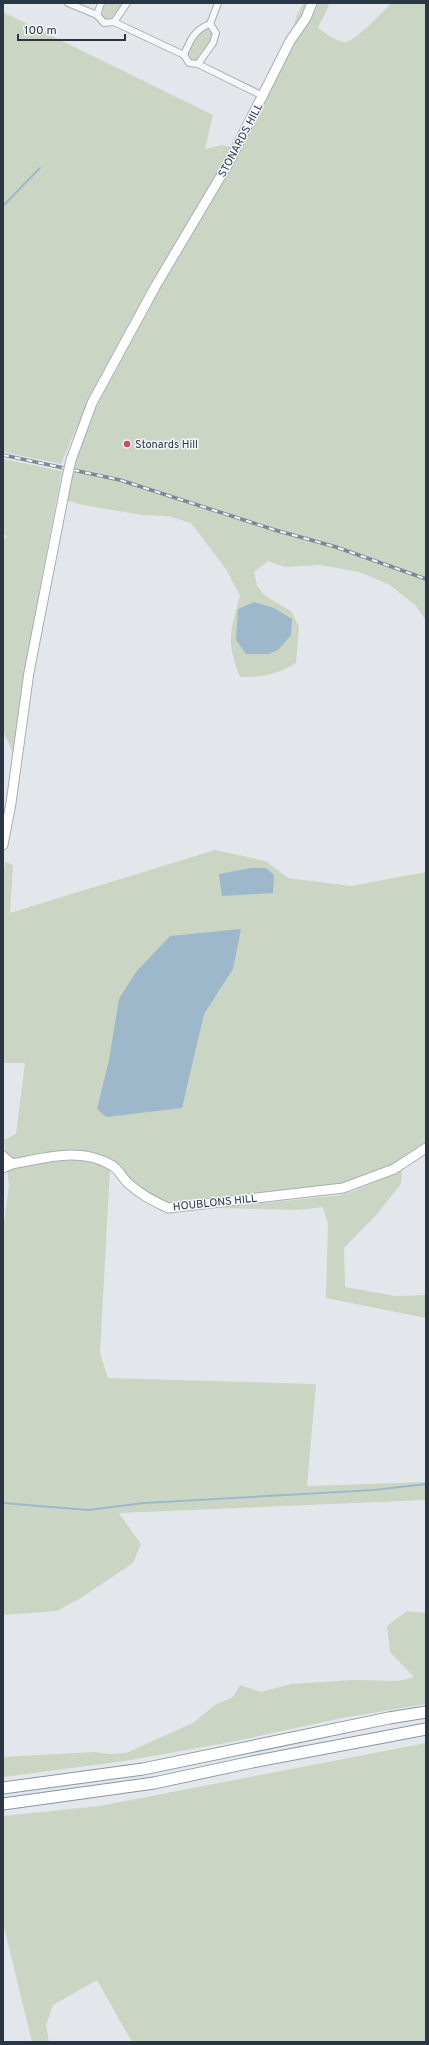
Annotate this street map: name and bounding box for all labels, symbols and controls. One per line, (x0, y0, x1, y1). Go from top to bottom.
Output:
scale bar (18, 16, 125, 42)
text: 100 m (24, 23, 57, 39)
street label: STONARDS HILL (215, 101, 266, 180)
place label: Stonards Hill (135, 438, 198, 452)
marker: Stonards Hill (122, 439, 132, 449)
street label: HOUBLONS HILL (172, 1192, 258, 1214)

